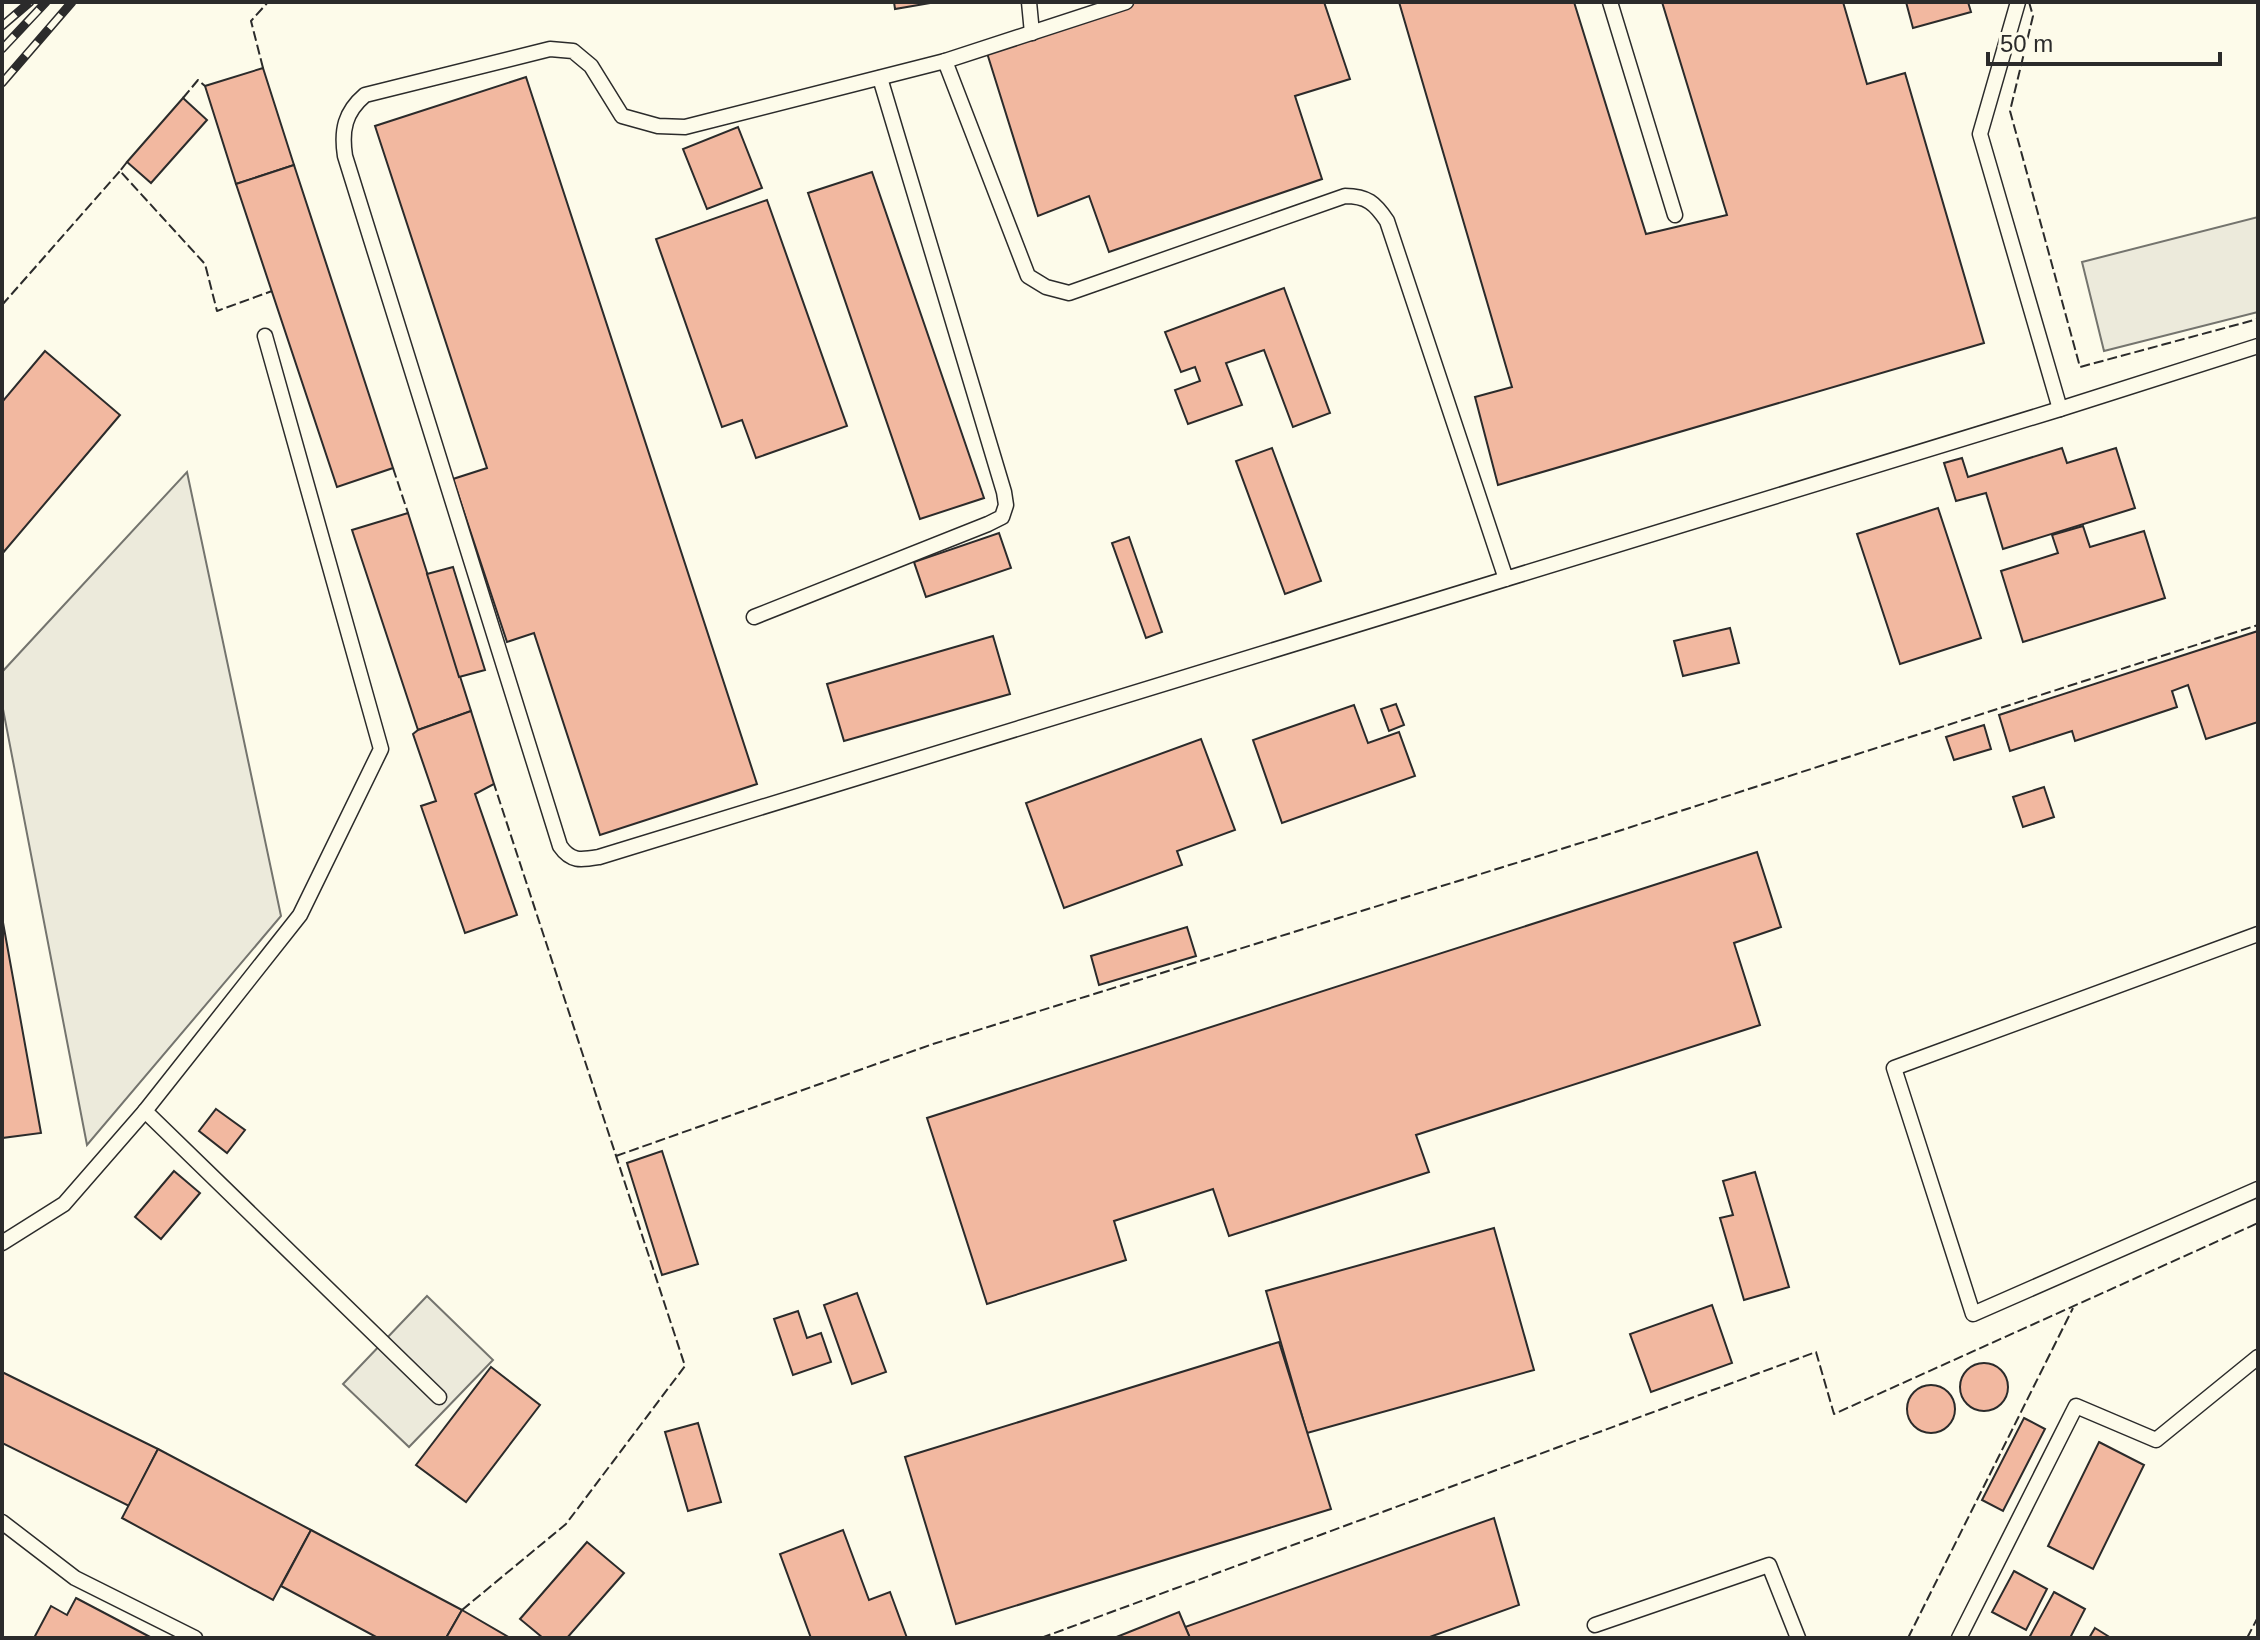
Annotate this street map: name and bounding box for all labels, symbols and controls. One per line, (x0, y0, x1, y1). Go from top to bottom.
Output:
scale bar (1988, 16, 2220, 66)
text: 50 m (2000, 30, 2053, 57)

